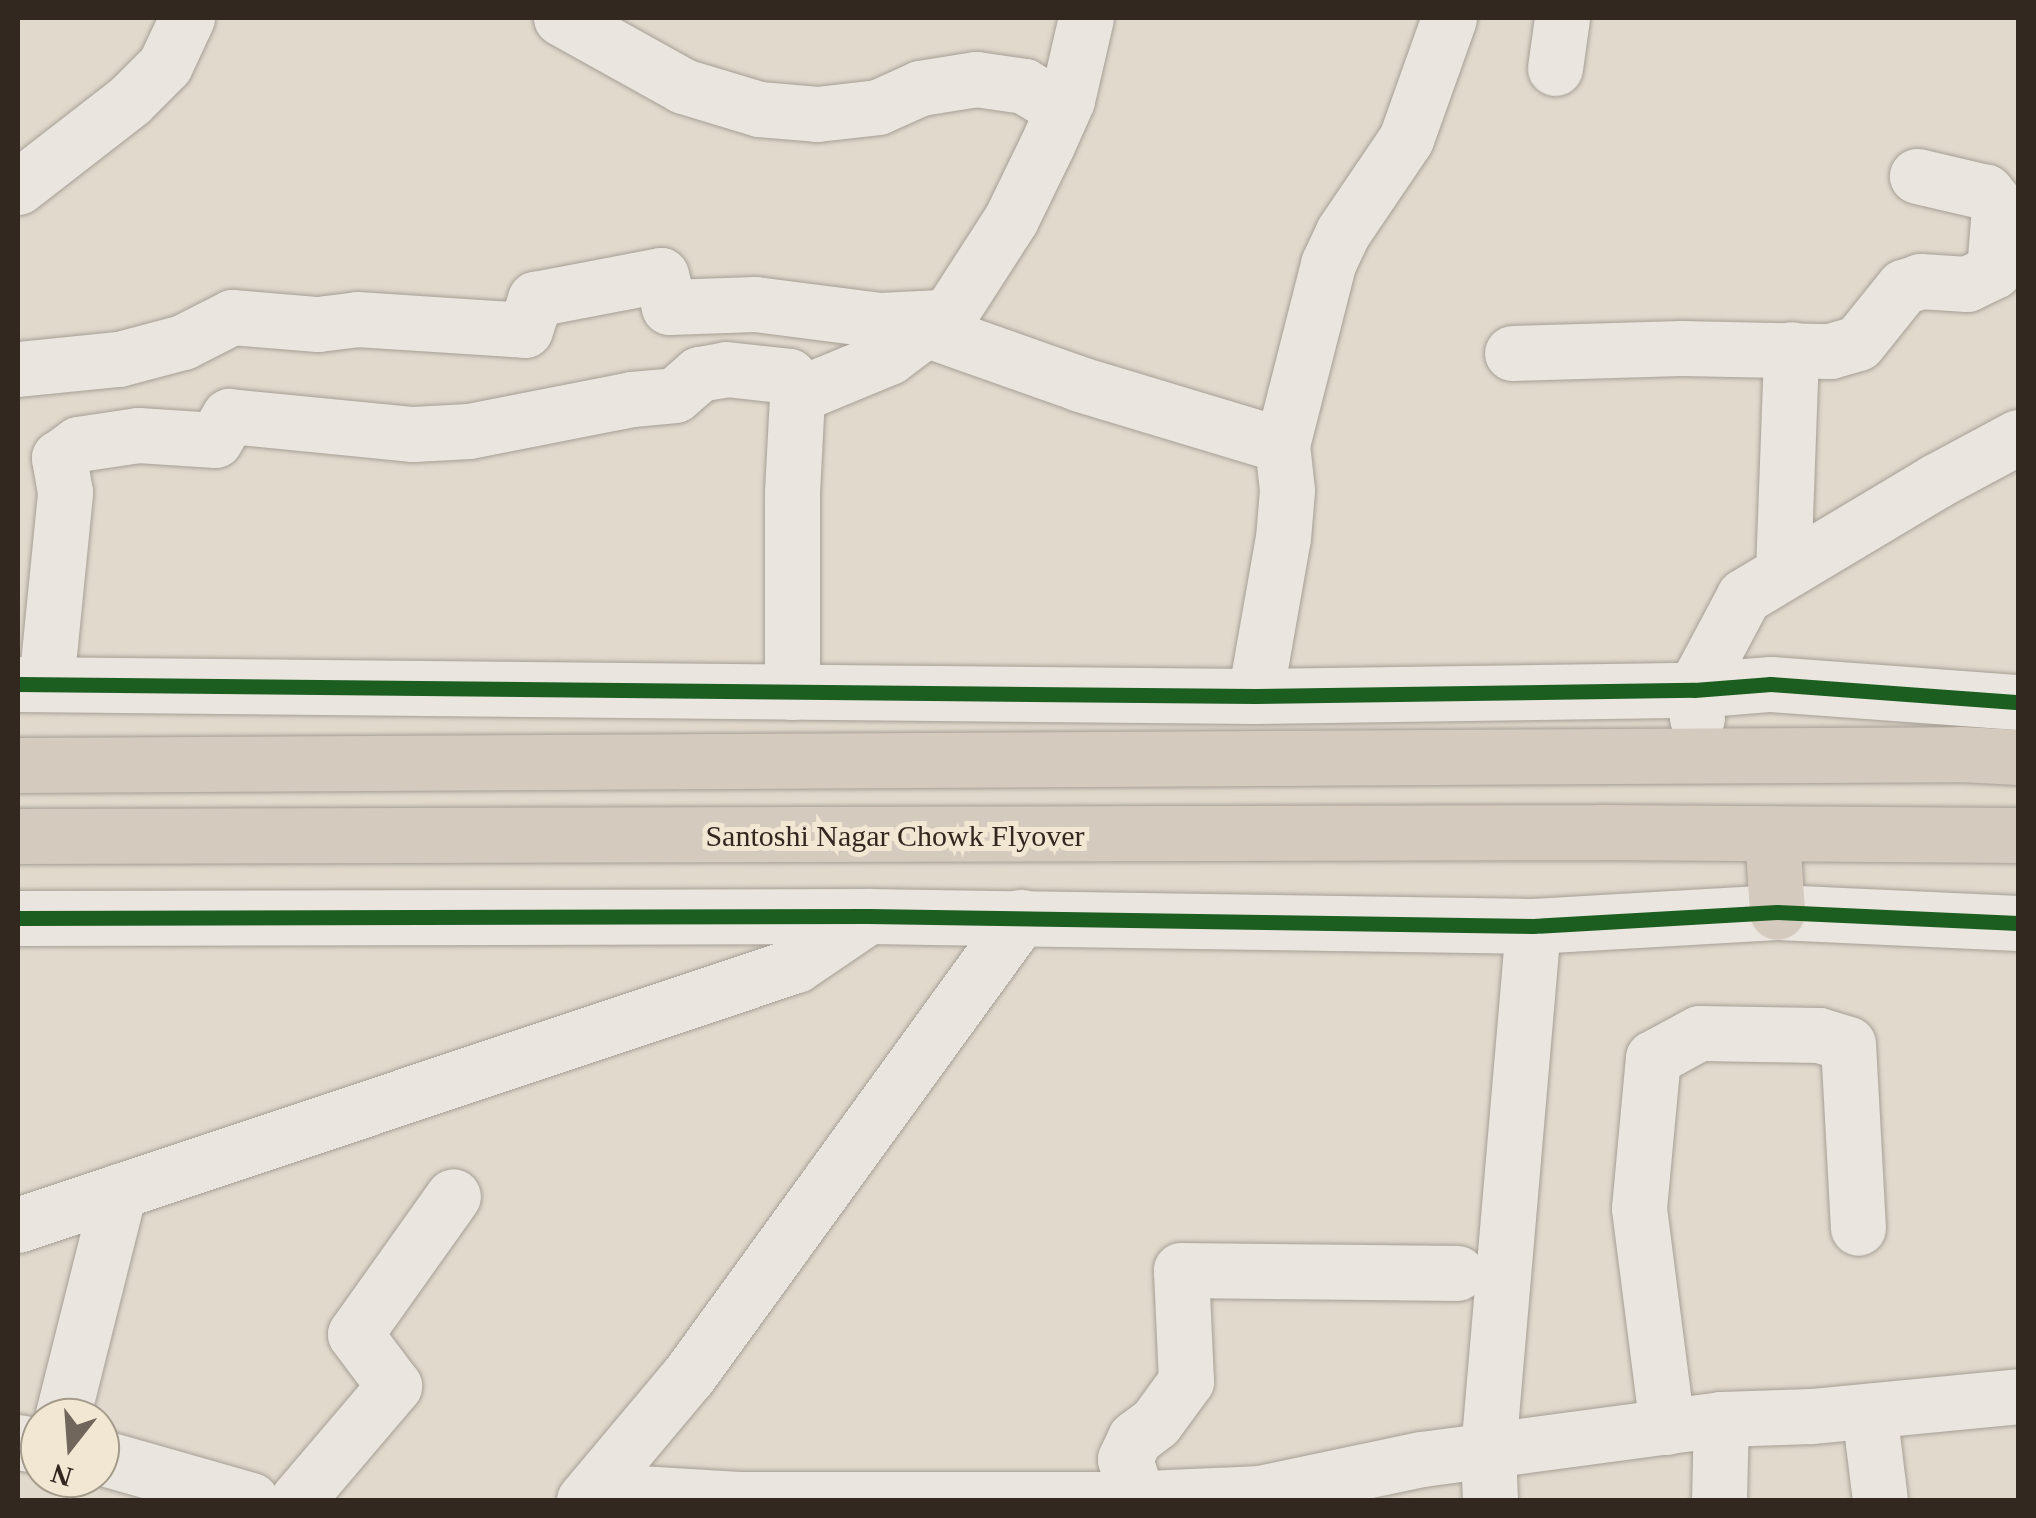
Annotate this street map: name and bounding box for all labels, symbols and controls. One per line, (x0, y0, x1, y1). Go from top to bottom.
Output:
street label: Santoshi Nagar Chowk Flyover (705, 818, 1085, 854)
north arrow (20, 1398, 120, 1498)
text: N (47, 1457, 76, 1493)

